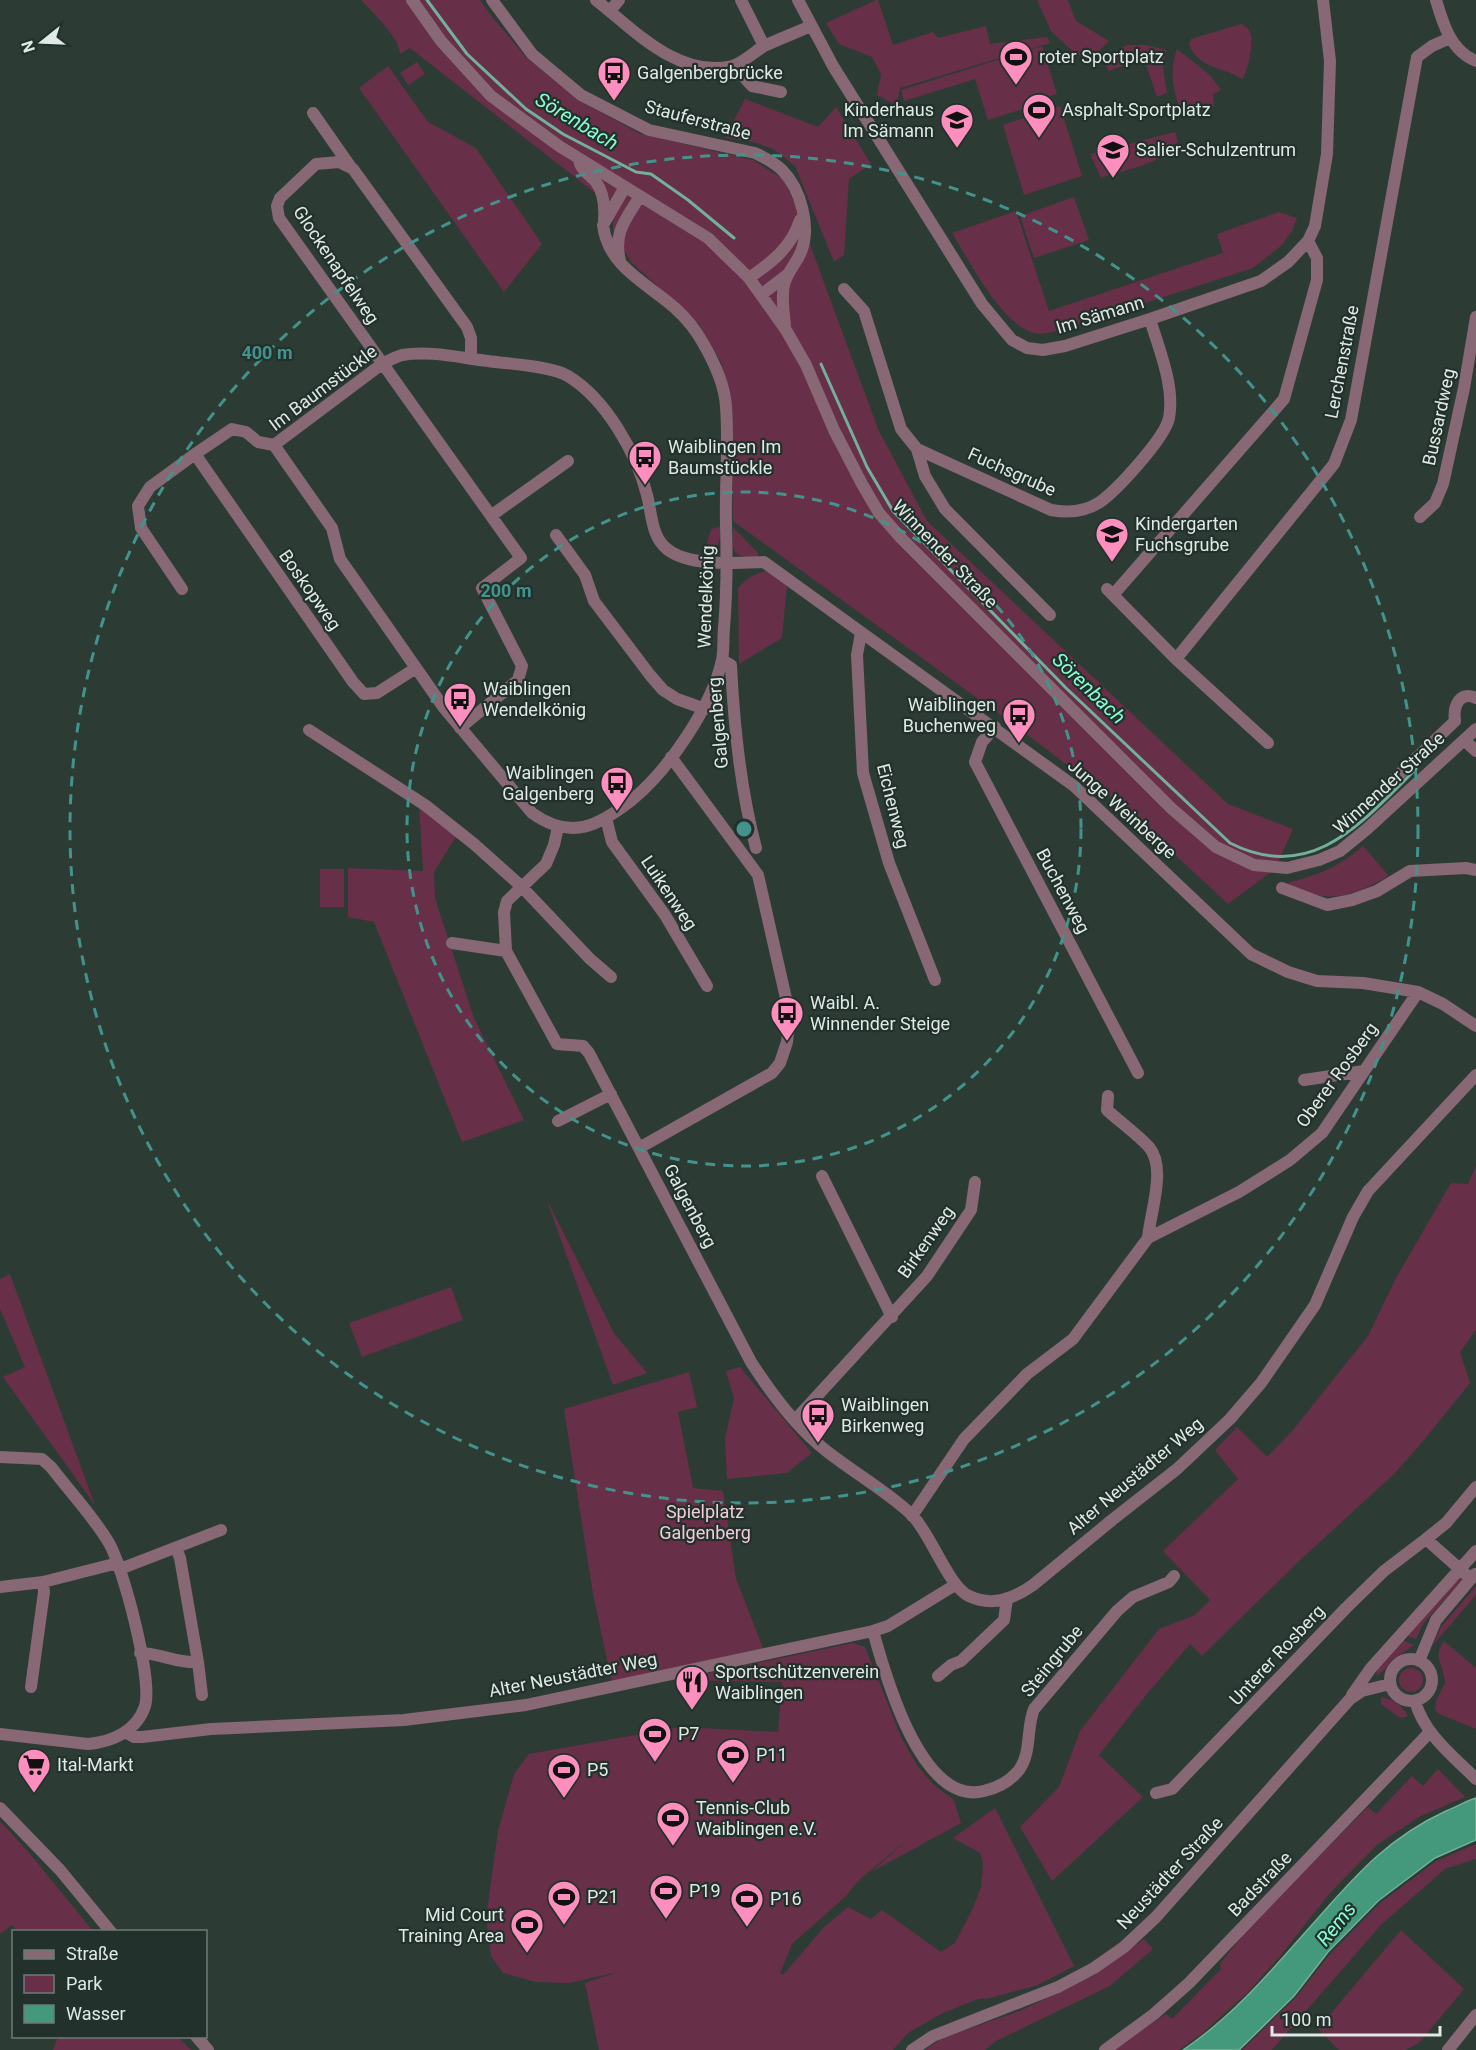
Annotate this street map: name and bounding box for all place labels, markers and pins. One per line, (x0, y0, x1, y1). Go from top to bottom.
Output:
sports icon: roter Sportplatz (998, 39, 1034, 86)
place label: roter Sportplatz (1039, 46, 1164, 67)
bus stop icon: Galgenbergbrücke (596, 55, 632, 102)
place label: Galgenbergbrücke (637, 62, 783, 83)
sports icon: Asphalt-Sportplatz (1021, 92, 1057, 139)
place label: Kinderhaus Im Sämann (843, 99, 934, 141)
place label: Asphalt-Sportplatz (1062, 99, 1211, 120)
school or university icon: Kinderhaus Im Sämann (939, 102, 975, 149)
school or university icon: Salier-Schulzentrum (1095, 132, 1131, 179)
place label: Salier-Schulzentrum (1136, 139, 1296, 160)
place label: Waiblingen Im Baumstückle (668, 436, 781, 478)
bus stop icon: Waiblingen Im Baumstückle (627, 439, 663, 486)
place label: Kindergarten Fuchsgrube (1135, 513, 1238, 555)
school or university icon: Kindergarten Fuchsgrube (1094, 516, 1130, 563)
place label: Waiblingen Wendelkönig (483, 678, 586, 720)
bus stop icon: Waiblingen Wendelkönig (442, 681, 478, 728)
place label: Waiblingen Buchenweg (903, 694, 996, 736)
bus stop icon: Waiblingen Buchenweg (1001, 697, 1037, 744)
place label: Waiblingen Galgenberg (502, 762, 594, 804)
bus stop icon: Waiblingen Galgenberg (599, 765, 635, 812)
centre of rings (734, 819, 754, 839)
place label: Waibl. A. Winnender Steige (810, 992, 950, 1034)
bus stop icon: Waibl. A. Winnender Steige (769, 995, 805, 1042)
place label: Waiblingen Birkenweg (841, 1394, 929, 1436)
bus stop icon: Waiblingen Birkenweg (800, 1397, 836, 1444)
place label: Sportschützenverein Waiblingen (715, 1661, 879, 1703)
restaurant icon: Sportschützenverein Waiblingen (674, 1664, 710, 1711)
sports icon: P7 (637, 1716, 673, 1763)
place label: P7 (678, 1723, 699, 1744)
sports icon: P11 (715, 1737, 751, 1784)
place label: P11 (756, 1744, 788, 1765)
supermarket icon: Ital-Markt (16, 1747, 52, 1794)
sports icon: P5 (546, 1752, 582, 1799)
place label: Ital-Markt (57, 1754, 134, 1775)
place label: P5 (587, 1759, 608, 1780)
place label: Tennis-Club Waiblingen e.V. (696, 1797, 817, 1839)
sports icon: Tennis-Club Waiblingen e.V. (655, 1800, 691, 1847)
sports icon: P19 (648, 1873, 684, 1920)
sports icon: P21 (546, 1879, 582, 1926)
place label: P19 (689, 1880, 721, 1901)
sports icon: P16 (729, 1881, 765, 1928)
place label: P21 (587, 1886, 619, 1907)
place label: P16 (770, 1888, 802, 1909)
place label: Mid Court Training Area (398, 1904, 504, 1946)
sports icon: Mid Court Training Area (509, 1907, 545, 1954)

